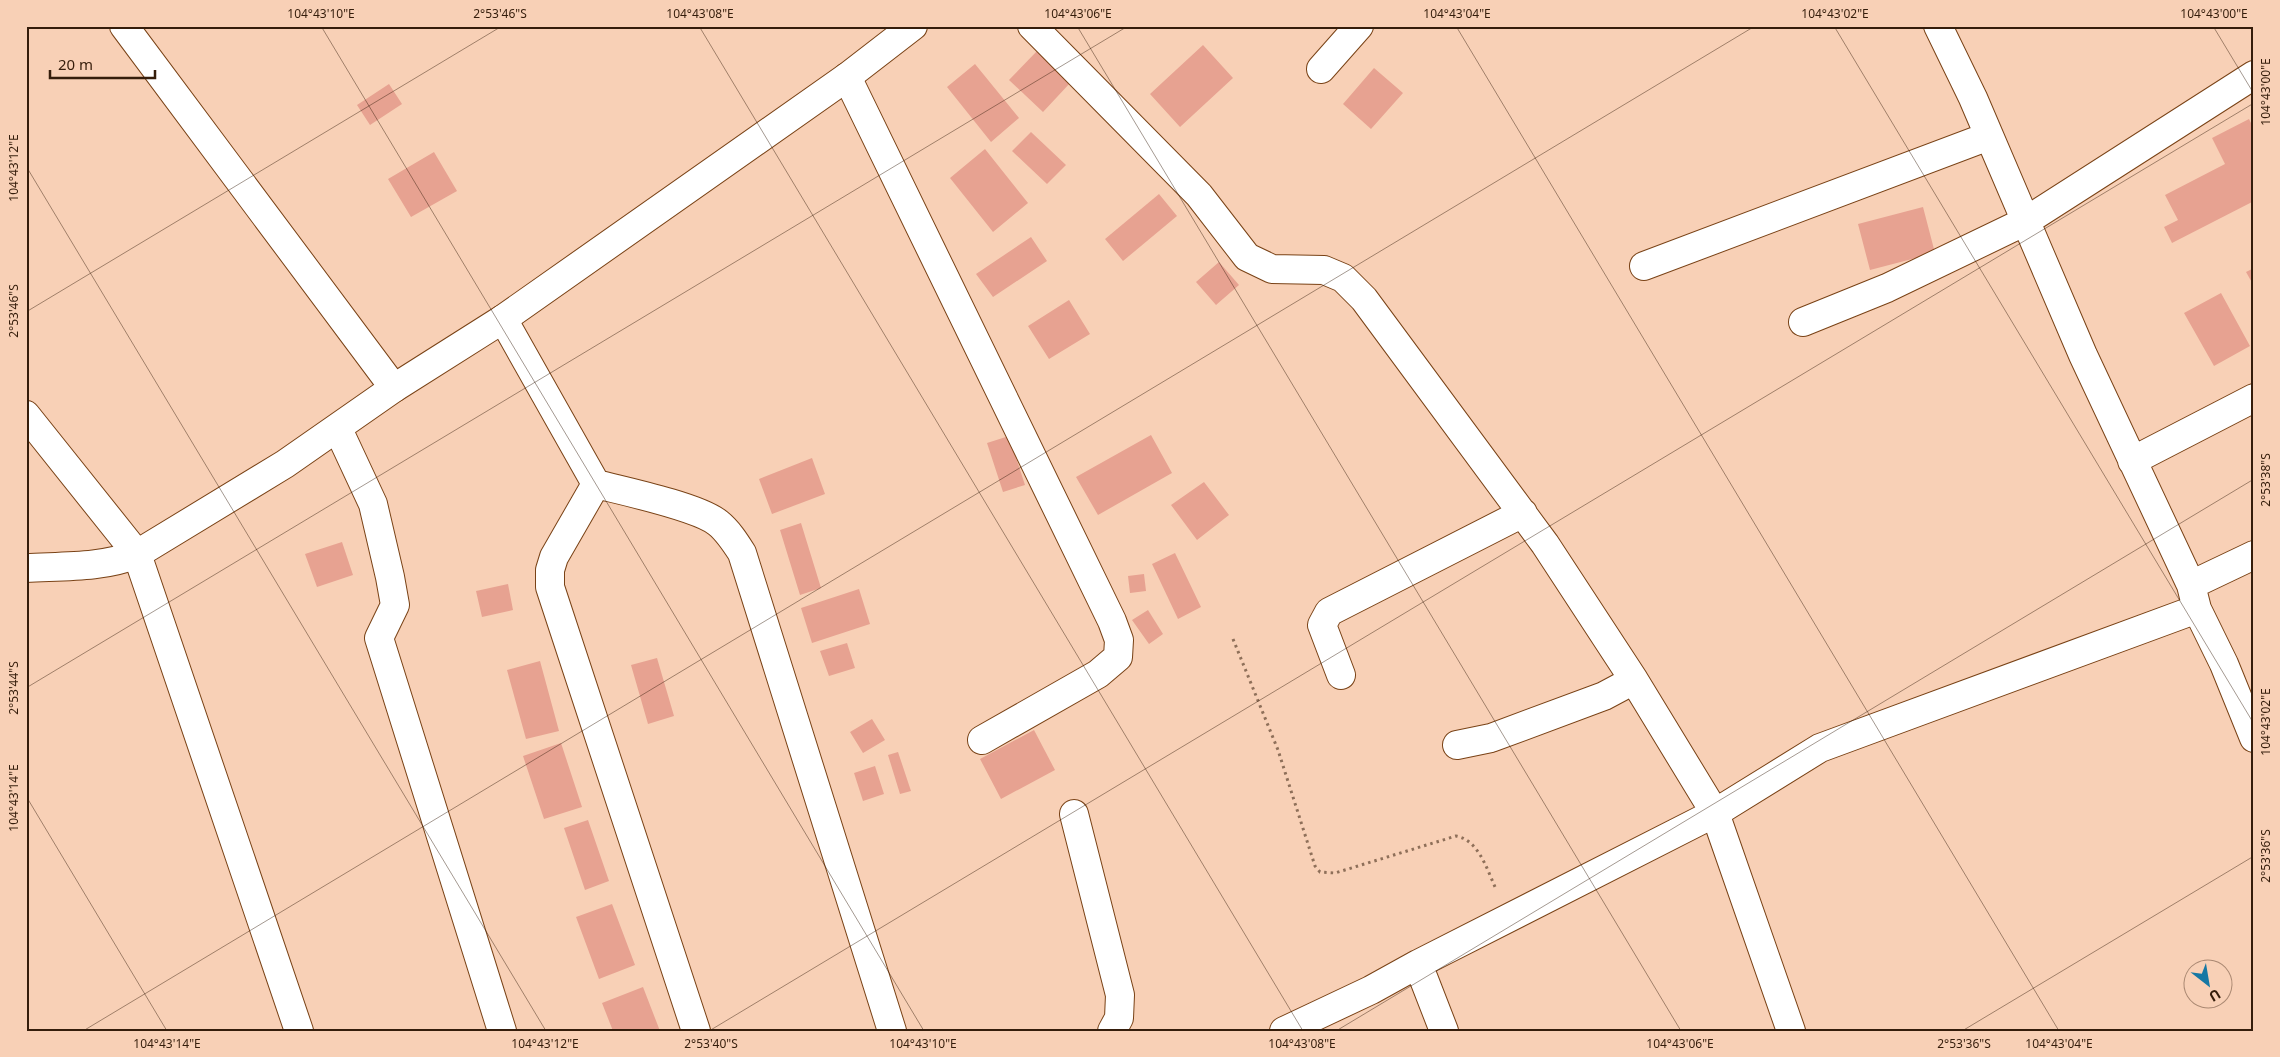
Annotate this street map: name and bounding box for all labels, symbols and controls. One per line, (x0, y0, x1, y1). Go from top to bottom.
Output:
text: 104°43'10"E (287, 5, 355, 22)
text: 2°53'46"S (473, 5, 527, 22)
text: 104°43'08"E (666, 5, 734, 22)
text: 104°43'06"E (1044, 5, 1112, 22)
text: 104°43'04"E (1423, 5, 1491, 22)
text: 104°43'02"E (1801, 5, 1869, 22)
text: 104°43'00"E (2180, 5, 2248, 22)
scale bar (50, 48, 155, 80)
text: 20 m (58, 54, 93, 74)
text: 104°43'00"E (2257, 58, 2274, 126)
text: 104°43'12"E (5, 134, 22, 202)
text: 2°53'46"S (5, 284, 22, 338)
text: 2°53'38"S (2257, 453, 2274, 507)
text: 2°53'44"S (5, 661, 22, 715)
text: 104°43'02"E (2257, 688, 2274, 756)
text: 104°43'14"E (5, 764, 22, 832)
text: 2°53'36"S (2257, 829, 2274, 883)
north arrow (2182, 960, 2232, 1010)
text: U (2206, 985, 2224, 1006)
text: 104°43'14"E (133, 1035, 201, 1052)
text: 104°43'12"E (511, 1035, 579, 1052)
text: 2°53'40"S (684, 1035, 738, 1052)
text: 104°43'10"E (889, 1035, 957, 1052)
text: 104°43'08"E (1268, 1035, 1336, 1052)
text: 104°43'06"E (1646, 1035, 1714, 1052)
text: 2°53'36"S (1937, 1035, 1991, 1052)
text: 104°43'04"E (2025, 1035, 2093, 1052)

